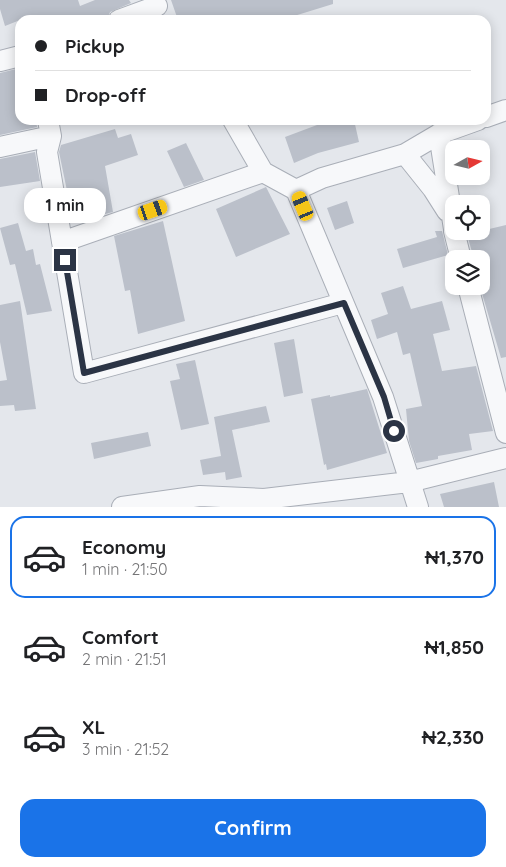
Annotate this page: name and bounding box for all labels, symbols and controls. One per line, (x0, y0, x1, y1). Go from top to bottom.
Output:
text: Pickup (65, 34, 125, 58)
text: Drop-off (65, 83, 146, 107)
north arrow (445, 140, 490, 185)
map controls (445, 140, 490, 295)
callout: 1 min (24, 188, 106, 222)
car (290, 189, 315, 223)
text: 1 min (46, 195, 84, 215)
button: locate (445, 195, 490, 240)
car (136, 198, 169, 222)
route end (54, 249, 76, 271)
button: layers (445, 250, 490, 295)
route start (383, 420, 405, 442)
icon: car (22, 535, 67, 580)
text: Economy (82, 535, 166, 559)
text: ₦1,370 (425, 545, 484, 569)
text: 1 min · 21:50 (82, 559, 167, 579)
icon: car (22, 625, 67, 670)
text: Comfort (82, 625, 159, 649)
text: ₦1,850 (424, 635, 484, 659)
text: 2 min · 21:51 (82, 649, 167, 669)
icon: car (22, 715, 67, 760)
text: XL (82, 715, 105, 739)
text: ₦2,330 (422, 725, 484, 749)
text: 3 min · 21:52 (82, 739, 169, 759)
button: Confirm (20, 799, 486, 857)

